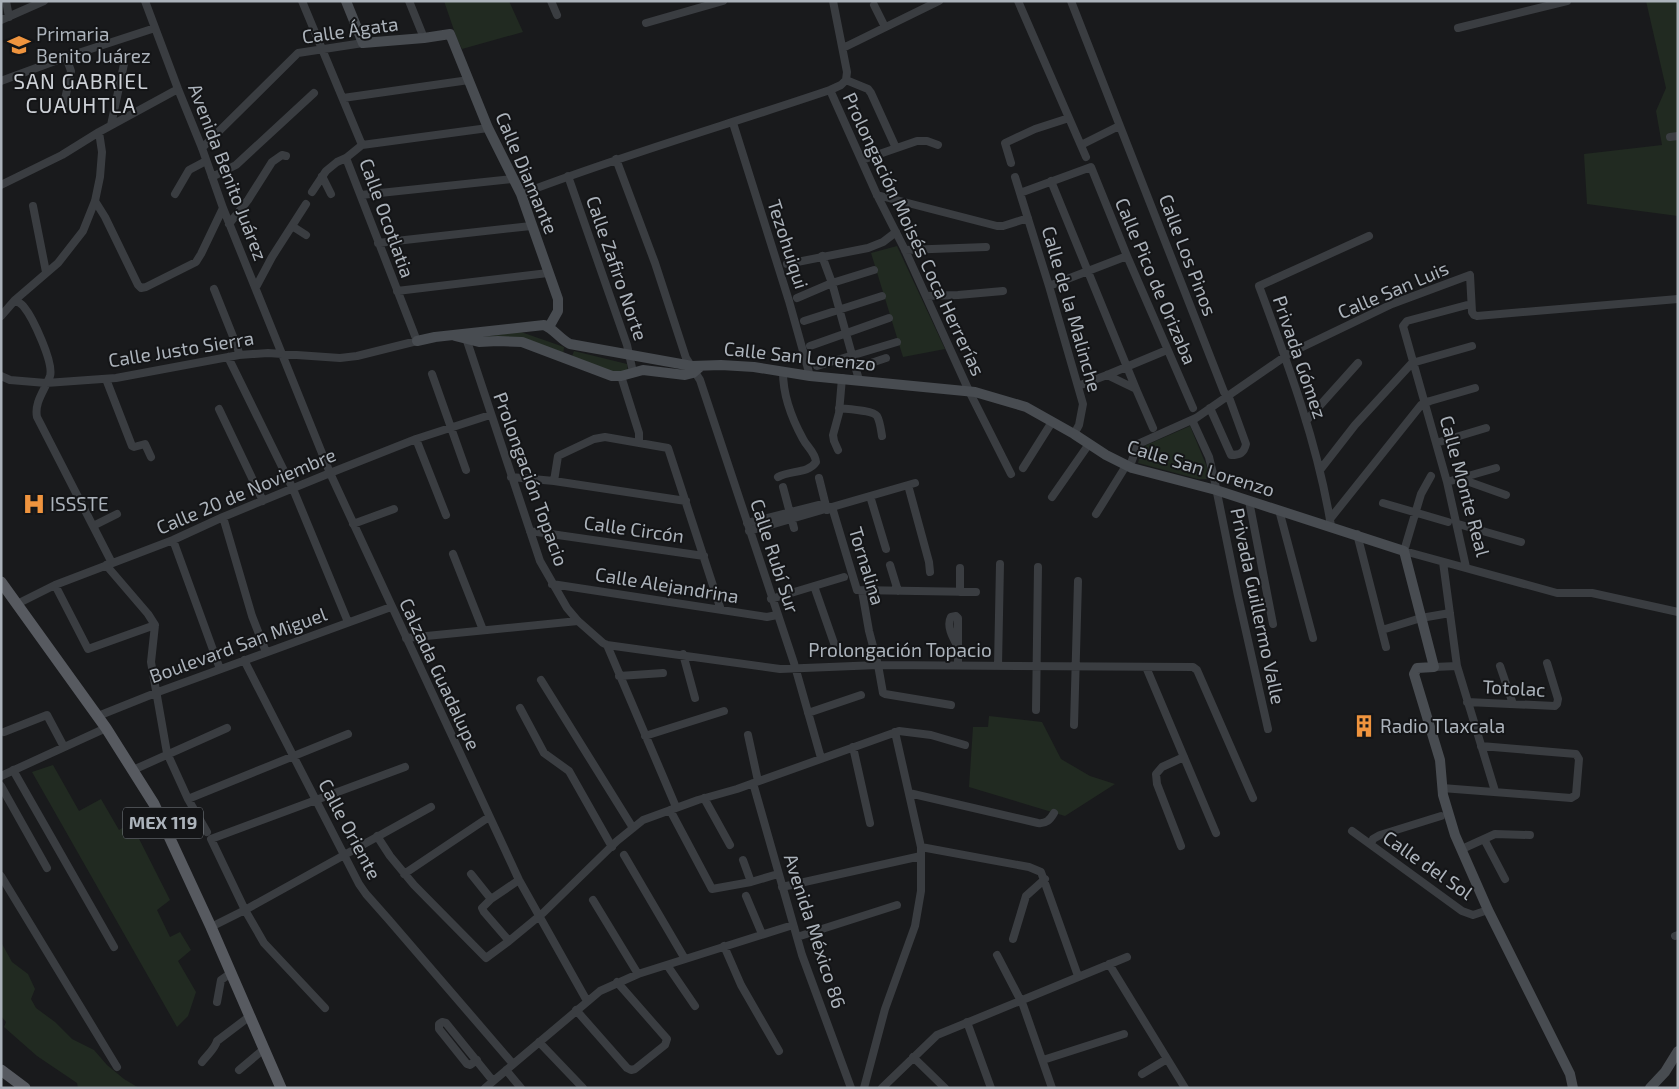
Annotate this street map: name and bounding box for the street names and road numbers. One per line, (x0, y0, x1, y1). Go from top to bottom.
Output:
street label: Calle Ágata (300, 11, 400, 48)
street label: Avenida Benito Juárez (184, 80, 273, 263)
street label: Prolongación Moisés Coca Herrerías (839, 89, 990, 379)
street label: Calle Diamante (491, 108, 564, 237)
street label: Calle Ocotlatia (355, 155, 420, 281)
street label: Calle Los Pinos (1155, 191, 1222, 319)
street label: Calle Zafiro Norte (582, 193, 653, 343)
street label: Calle Pico de Orizaba (1111, 194, 1202, 368)
street label: Tezohuiqui (763, 196, 814, 291)
street label: Calle de la Malinche (1038, 223, 1107, 395)
street label: Calle San Luis (1334, 256, 1452, 323)
street label: Privada Gómez (1269, 292, 1332, 421)
street label: Calle Justo Sierra (106, 326, 255, 371)
street label: Calle San Lorenzo (723, 336, 877, 375)
street label: Prolongación Topacio (489, 389, 574, 569)
street label: Calle Monte Real (1436, 413, 1495, 559)
street label: Calle San Lorenzo (1125, 434, 1278, 501)
street label: Calle 20 de Noviembre (153, 442, 339, 539)
street label: Calle Rubí Sur (746, 496, 805, 616)
street label: Privada Guillermo Valle (1226, 506, 1291, 706)
street label: Calle Circón (583, 510, 686, 547)
street label: Tornalina (845, 524, 890, 608)
street label: Calle Alejandrina (594, 562, 741, 607)
street label: Calzada Guadalupe (395, 594, 486, 753)
street label: Boulevard San Miguel (146, 602, 330, 687)
street label: Prolongación Topacio (808, 638, 992, 661)
street label: Totolac (1482, 674, 1546, 701)
street label: Calle Oriente (314, 774, 387, 883)
road number: MEX 119 (123, 808, 203, 838)
street label: Calle del Sol (1379, 825, 1478, 904)
street label: Avenida México 86 (780, 851, 851, 1011)

